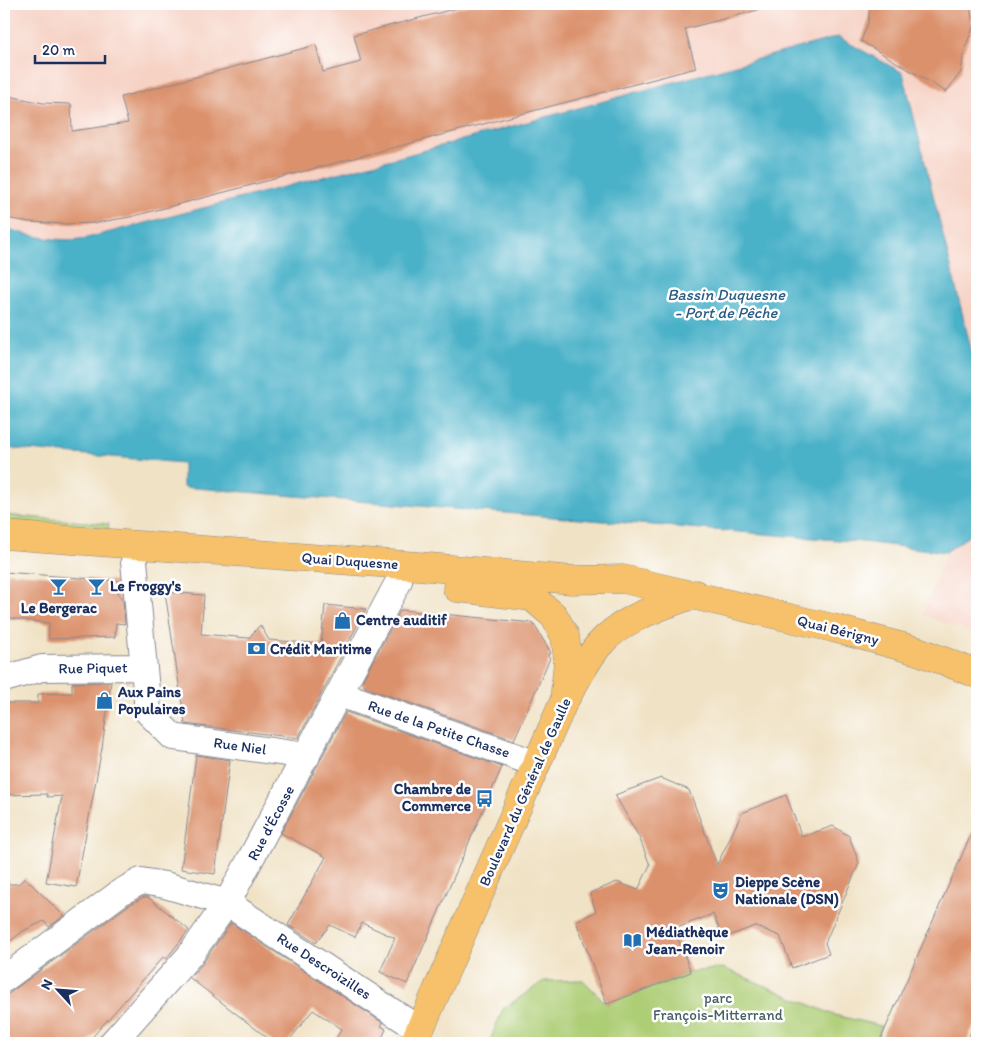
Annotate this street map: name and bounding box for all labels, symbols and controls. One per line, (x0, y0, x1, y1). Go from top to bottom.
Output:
scale bar (35, 32, 105, 64)
text: 20 m (42, 41, 76, 59)
water label: Bassin Duquesne - Port de Pêche (667, 285, 786, 322)
street label: Quai Duquesne (301, 549, 399, 573)
bar icon: Le Froggy's (86, 576, 106, 596)
bar icon: Le Bergerac (49, 577, 69, 597)
place label: Le Froggy's (110, 577, 182, 596)
place label: Le Bergerac (21, 599, 97, 618)
shop icon: Centre auditif (332, 610, 352, 630)
place label: Centre auditif (356, 611, 447, 629)
street label: Quai Bérigny (795, 611, 881, 649)
bank icon: Crédit Maritime (246, 639, 266, 659)
place label: Crédit Maritime (270, 640, 372, 658)
street label: Rue Piquet (58, 658, 128, 678)
place label: Aux Pains Populaires (117, 683, 186, 719)
shop icon: Aux Pains Populaires (94, 691, 114, 711)
street label: Boulevard du Général de Gaulle (475, 695, 575, 889)
street label: Rue de la Petite Chasse (366, 696, 512, 762)
street label: Rue Niel (212, 733, 268, 759)
place label: Chambre de Commerce (394, 780, 471, 815)
street label: Rue d'Écosse (244, 782, 298, 864)
bus stop icon: Chambre de Commerce (475, 788, 495, 808)
place label: Dieppe Scène Nationale (DSN) (735, 873, 839, 909)
theatre icon: Dieppe Scène Nationale (DSN) (711, 881, 731, 901)
place label: Médiathèque Jean-Renoir (645, 923, 728, 958)
street label: Rue Descroizilles (274, 929, 375, 1003)
library icon: Médiathèque Jean-Renoir (622, 931, 642, 951)
north arrow (32, 964, 82, 1014)
text: N (37, 977, 56, 992)
park label: parc François-Mitterrand (653, 989, 784, 1024)

